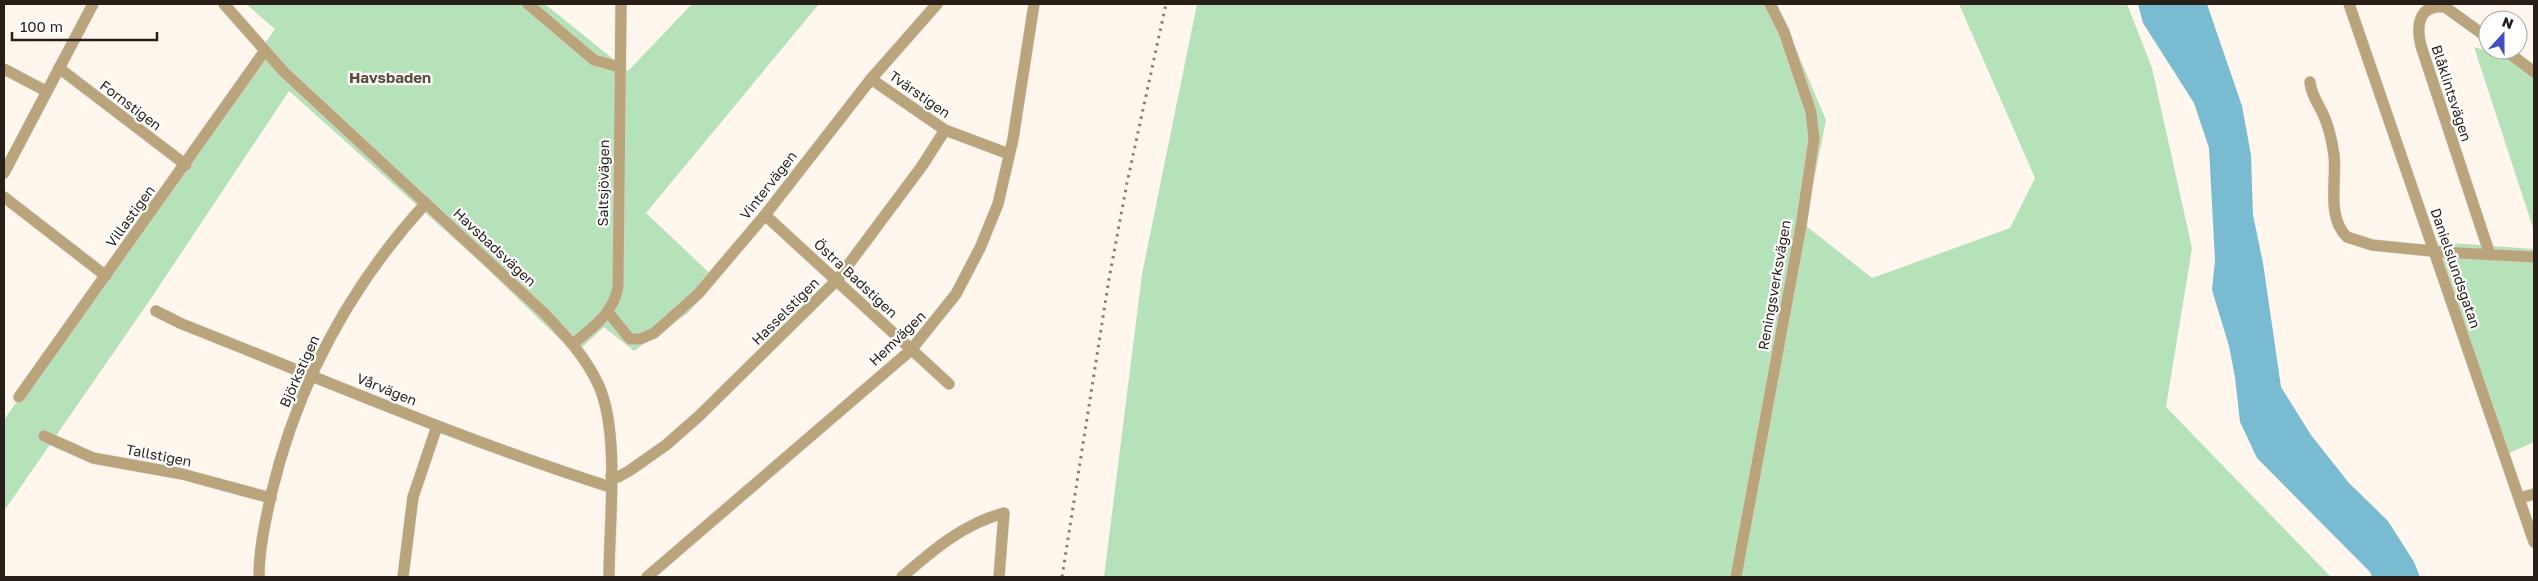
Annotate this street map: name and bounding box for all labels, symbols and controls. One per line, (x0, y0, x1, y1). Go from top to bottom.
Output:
scale bar (12, 10, 158, 42)
north arrow (2478, 10, 2528, 60)
text: N (2500, 13, 2516, 32)
text: 100 m (20, 17, 63, 35)
street label: Blåklintsvägen (2428, 43, 2476, 143)
street label: Tvärstigen (886, 67, 954, 121)
district label: Havsbaden (349, 68, 431, 86)
street label: Fornstigen (97, 76, 165, 134)
street label: Saltsjövägen (594, 139, 612, 227)
street label: Vintervägen (736, 147, 800, 223)
street label: Villastigen (102, 182, 158, 250)
street label: Havsbadsvägen (450, 204, 540, 290)
street label: Danielslundsgatan (2427, 206, 2485, 330)
street label: Reningsverksvägen (1754, 219, 1794, 351)
street label: Östra Badstigen (811, 235, 901, 321)
street label: Hasselstigen (748, 274, 822, 348)
street label: Hemvägen (865, 307, 929, 369)
street label: Björkstigen (276, 332, 322, 410)
street label: Vårvägen (354, 369, 420, 409)
street label: Tallstigen (125, 440, 193, 470)

